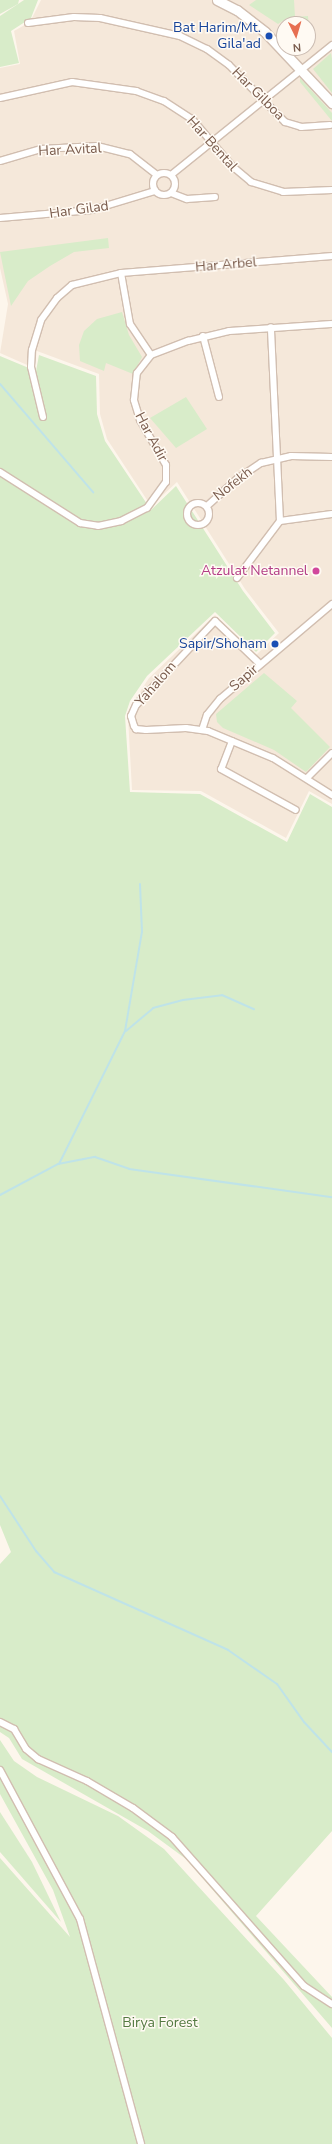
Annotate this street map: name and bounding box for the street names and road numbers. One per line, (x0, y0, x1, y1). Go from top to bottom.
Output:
street label: Har Gilboa (228, 64, 288, 124)
street label: Har Bental (183, 113, 241, 175)
street label: Har Avital (38, 140, 102, 160)
street label: Har Gilad (48, 198, 110, 222)
street label: Har Arbel (195, 254, 257, 276)
street label: Har Adir (131, 410, 171, 464)
street label: Nofekh (210, 464, 256, 504)
street label: Yahalom (132, 658, 180, 710)
street label: Sapir (226, 661, 262, 695)

